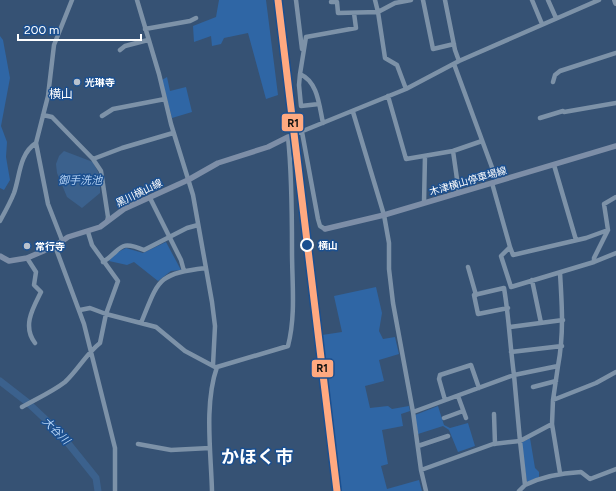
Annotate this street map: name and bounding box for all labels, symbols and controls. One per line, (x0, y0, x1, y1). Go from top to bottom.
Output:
scale bar (18, 16, 141, 42)
text: 200 m (24, 23, 59, 37)
place label: 光琳寺 (85, 76, 115, 89)
marker: 光琳寺 (72, 77, 82, 87)
district label: 横山 (49, 87, 73, 101)
line badge: R1 (281, 113, 304, 132)
text: R1 (287, 117, 299, 130)
street label: 木津横山停車場線 (428, 164, 508, 198)
water label: 御手洗池 (58, 174, 103, 187)
street label: 黒川横山線 (114, 176, 164, 210)
marker: 横山 (300, 238, 314, 252)
place label: 横山 (318, 239, 338, 252)
place label: 常行寺 (35, 240, 65, 253)
marker: 常行寺 (22, 241, 32, 251)
line badge: R1 (311, 359, 334, 378)
text: R1 (316, 362, 328, 375)
water label: 大谷川 (40, 415, 73, 448)
district label: かほく市 (221, 446, 293, 468)

